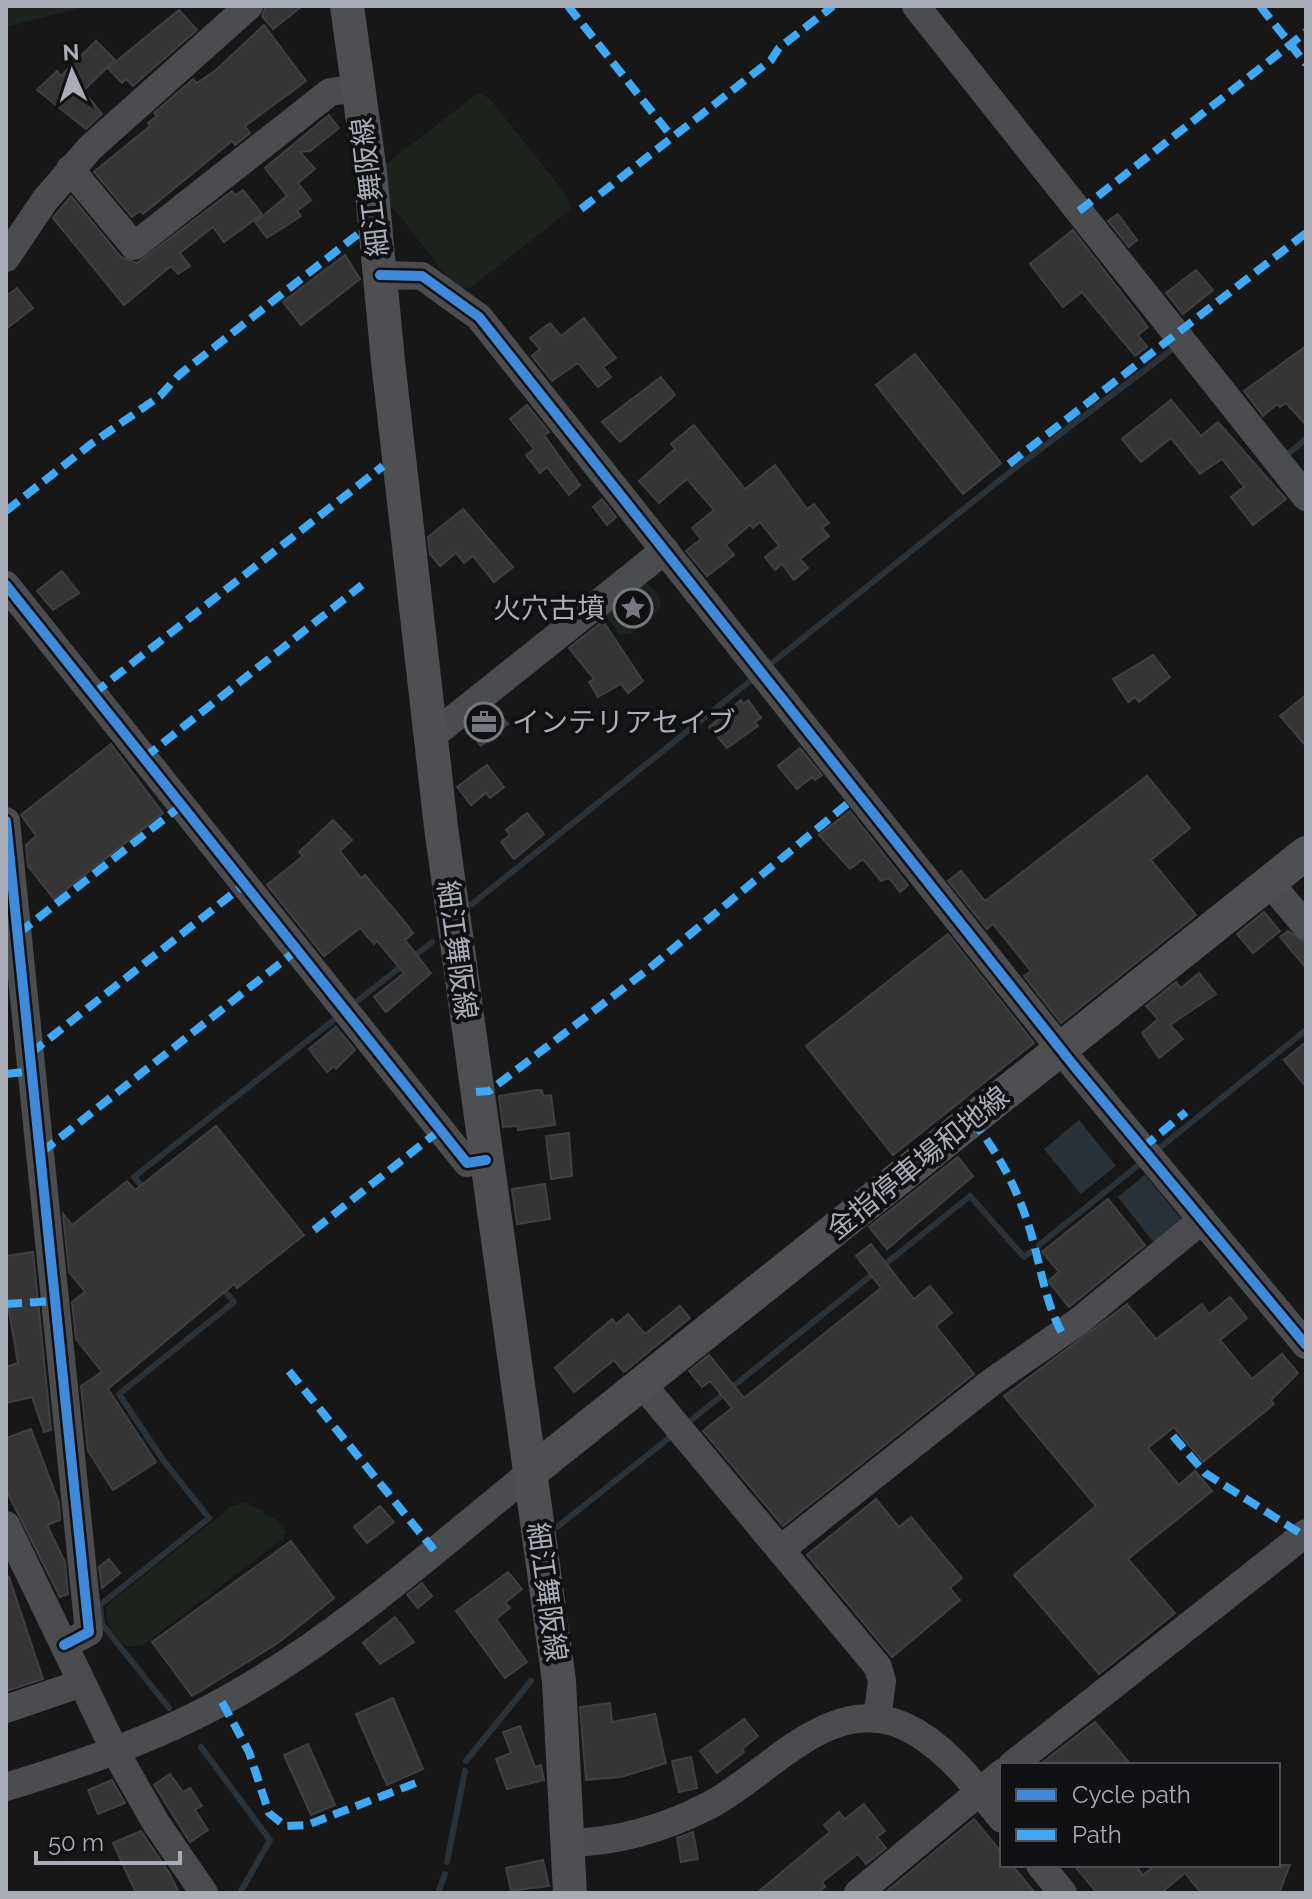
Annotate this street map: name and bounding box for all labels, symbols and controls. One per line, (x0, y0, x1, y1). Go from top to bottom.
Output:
north arrow (32, 32, 112, 112)
text: N (62, 39, 80, 65)
street label: 細江舞阪線 (345, 116, 395, 258)
place icon: 火穴古墳 (612, 587, 654, 629)
place label: 火穴古墳 (493, 592, 605, 625)
office icon: インテリアセイブ (463, 701, 505, 743)
place label: インテリアセイブ (512, 706, 735, 739)
street label: 細江舞阪線 (431, 878, 483, 1022)
street label: 金指停車場和地線 (821, 1080, 1015, 1246)
street label: 細江舞阪線 (521, 1520, 573, 1664)
legend (1000, 1763, 1280, 1867)
text: Cycle path (1072, 1780, 1191, 1809)
scale bar (36, 1815, 180, 1865)
text: Path (1072, 1820, 1122, 1849)
text: 50 m (48, 1828, 104, 1857)

